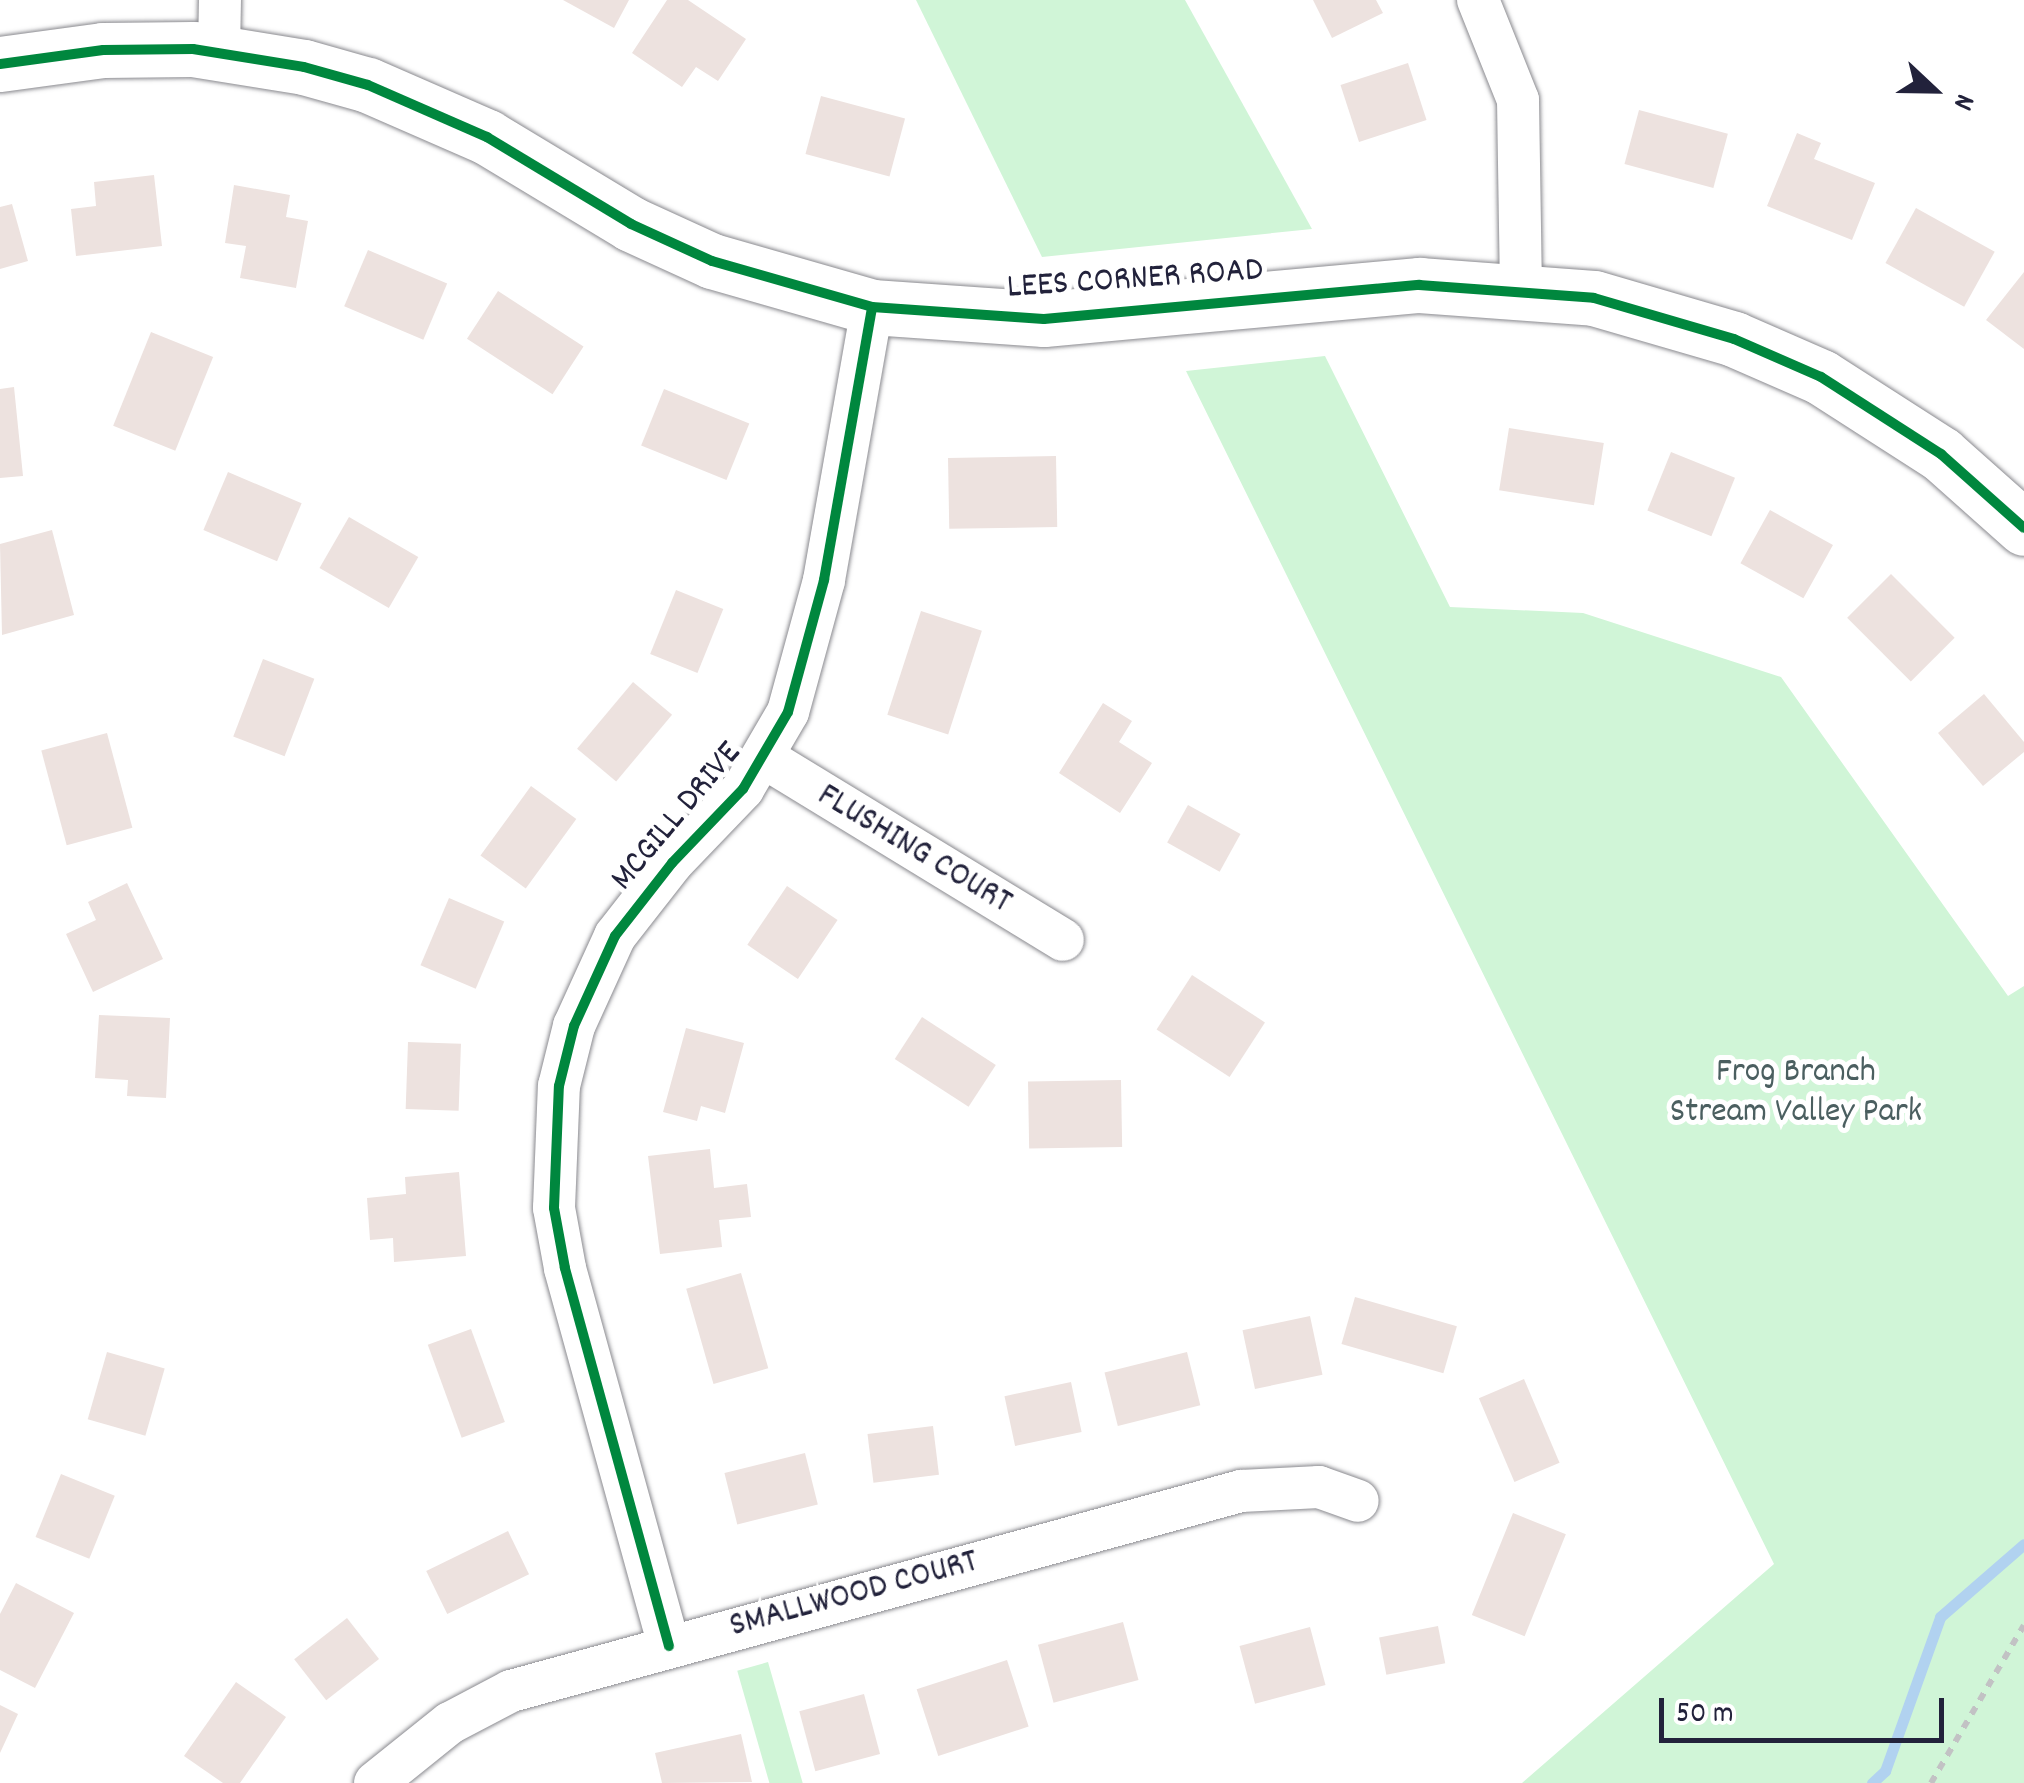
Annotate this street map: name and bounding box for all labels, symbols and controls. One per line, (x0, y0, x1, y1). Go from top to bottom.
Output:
north arrow (1884, 40, 1984, 140)
text: N (1941, 87, 1983, 115)
street label: LEES CORNER ROAD (1006, 250, 1264, 310)
street label: MCGILL DRIVE (603, 734, 751, 900)
street label: FLUSHING COURT (809, 776, 1019, 924)
park label: Frog Branch Stream Valley Park (1670, 1052, 1922, 1134)
street label: SMALLWOOD COURT (725, 1542, 983, 1648)
scale bar (1664, 1678, 1949, 1740)
text: 50 m (1676, 1694, 1734, 1737)

